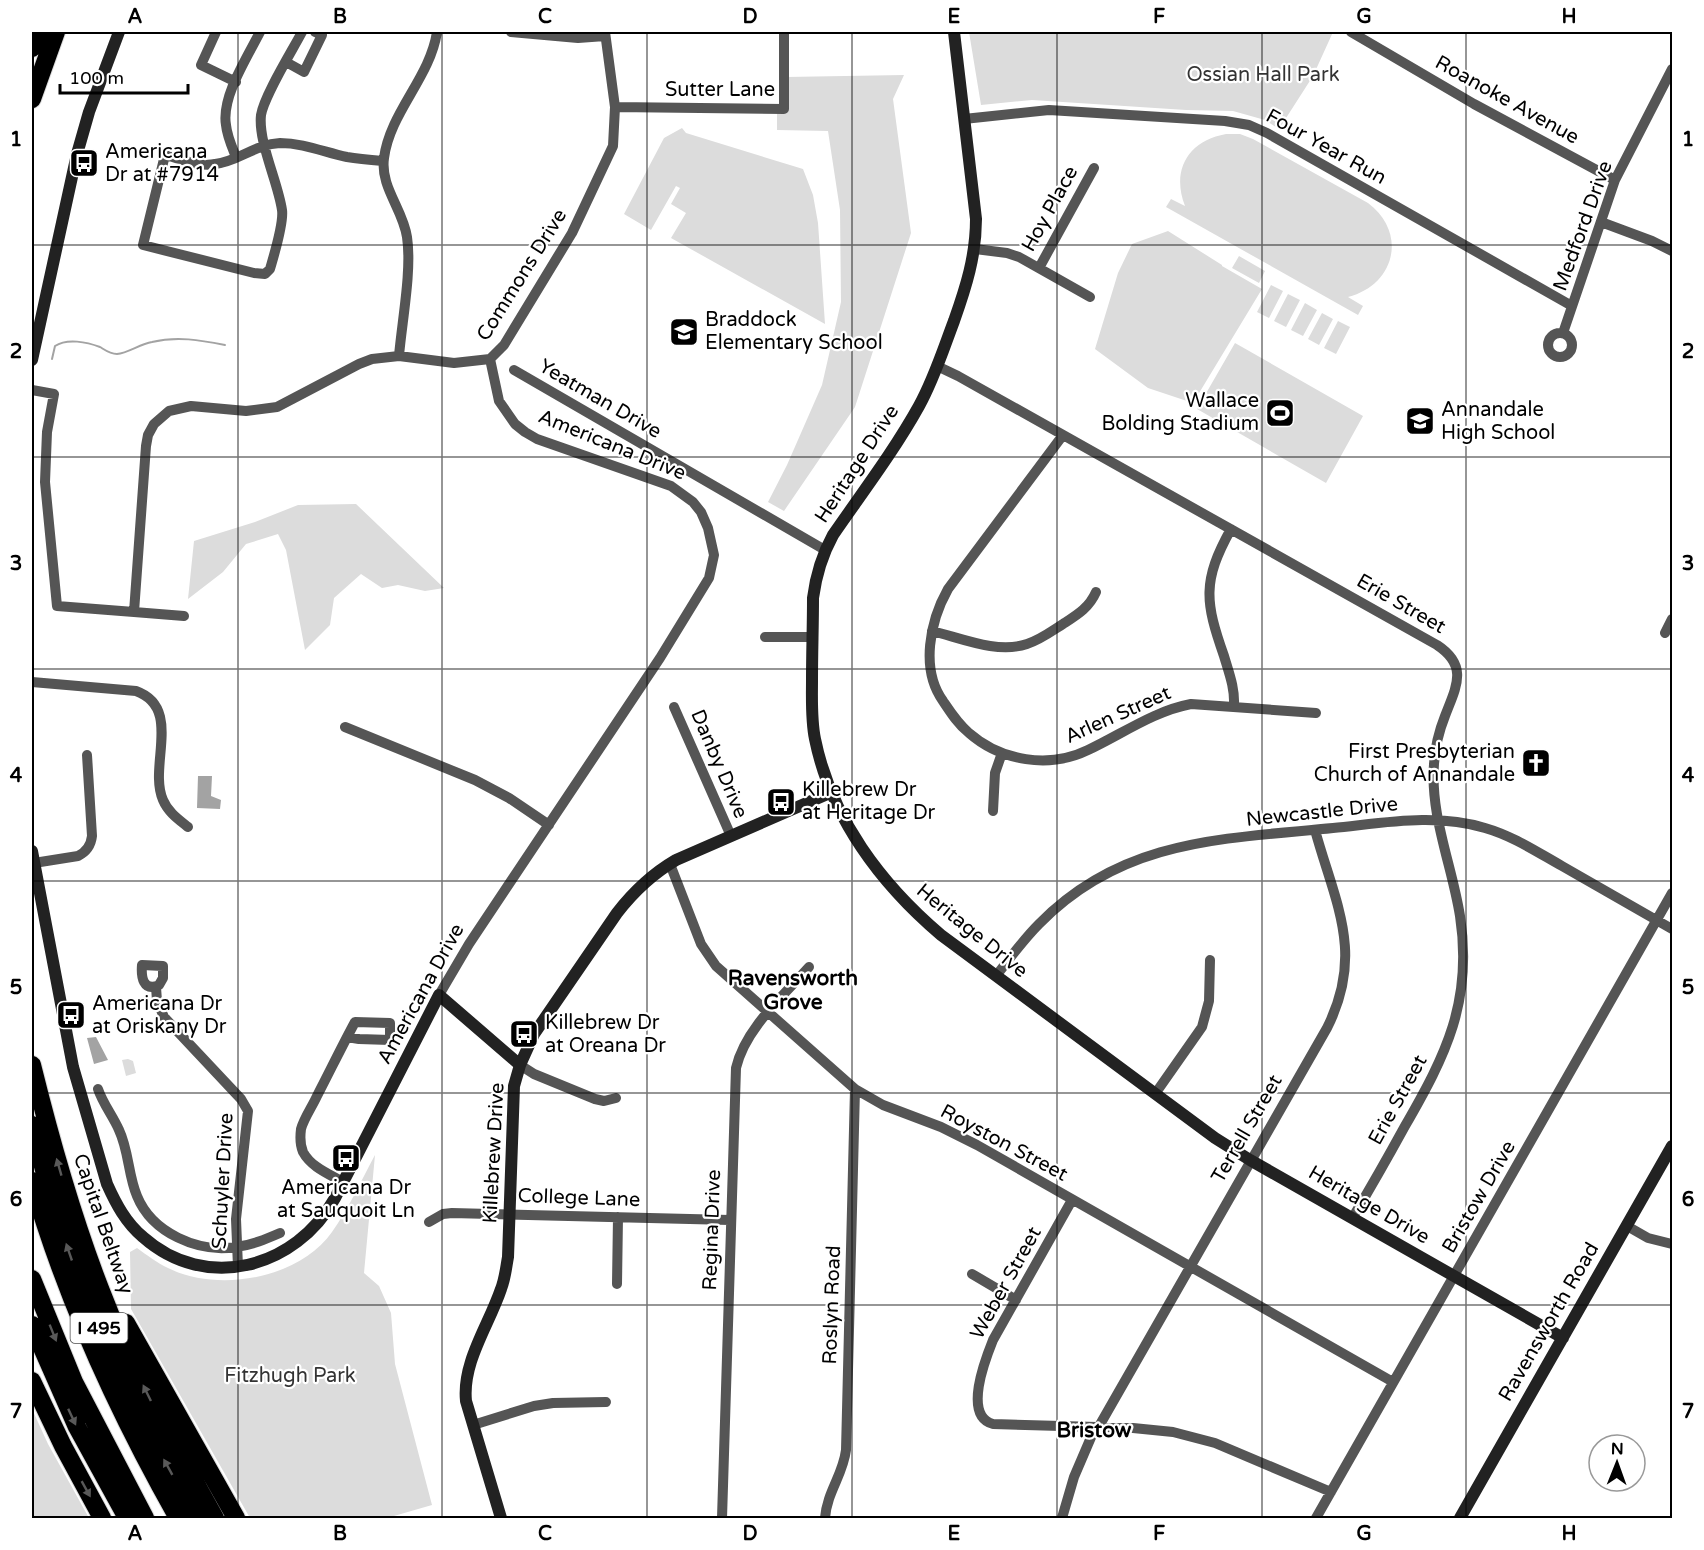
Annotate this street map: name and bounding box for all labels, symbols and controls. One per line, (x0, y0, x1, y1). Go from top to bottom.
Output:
text: A (128, 5, 143, 29)
text: B (333, 5, 347, 29)
text: C (538, 5, 552, 29)
text: D (742, 5, 758, 29)
text: E (948, 5, 961, 29)
text: F (1153, 5, 1165, 29)
text: G (1356, 5, 1372, 29)
text: H (1561, 5, 1577, 29)
street label: Roanoke Avenue (1431, 51, 1583, 149)
scale bar (60, 57, 188, 95)
park label: Ossian Hall Park (1186, 63, 1340, 87)
text: 100 m (69, 67, 124, 89)
street label: Sutter Lane (665, 78, 775, 102)
street label: Four Year Run (1262, 104, 1390, 190)
text: 1 (10, 128, 22, 152)
text: 1 (1682, 128, 1694, 152)
place label: Americana Dr at #7914 (105, 140, 219, 187)
bus stop icon: Americana Dr at #7914 (68, 147, 100, 179)
street label: Medford Drive (1548, 158, 1618, 294)
street label: Hoy Place (1017, 162, 1083, 256)
street label: Commons Drive (472, 205, 572, 345)
place label: Braddock Elementary School (705, 308, 883, 355)
school or university icon: Braddock Elementary School (668, 316, 700, 348)
text: 2 (10, 340, 22, 364)
text: 2 (1682, 340, 1694, 364)
street label: Yeatman Drive (534, 354, 666, 444)
place label: Wallace Bolding Stadium (1102, 389, 1259, 436)
sports icon: Wallace Bolding Stadium (1264, 397, 1296, 429)
place label: Annandale High School (1441, 398, 1555, 445)
street label: Heritage Drive (810, 400, 904, 528)
street label: Americana Drive (535, 404, 689, 486)
school or university icon: Annandale High School (1404, 405, 1436, 437)
text: 3 (10, 552, 22, 576)
text: 3 (1682, 552, 1694, 576)
street label: Erie Street (1352, 569, 1450, 639)
street label: Arlen Street (1061, 681, 1175, 749)
street label: Danby Drive (685, 706, 753, 822)
place label: First Presbyterian Church of Annandale (1314, 740, 1515, 787)
church icon: First Presbyterian Church of Annandale (1520, 747, 1552, 779)
text: 4 (10, 764, 23, 788)
text: 4 (1682, 764, 1695, 788)
place label: Killebrew Dr at Heritage Dr (802, 778, 935, 825)
bus stop icon: Killebrew Dr at Heritage Dr (765, 786, 797, 818)
street label: Newcastle Drive (1245, 792, 1399, 832)
street label: Heritage Drive (912, 879, 1032, 983)
street label: Americana Drive (372, 920, 470, 1068)
district label: Ravensworth Grove (728, 966, 858, 1015)
text: 5 (10, 976, 22, 1000)
text: 5 (1682, 976, 1694, 1000)
place label: Americana Dr at Oriskany Dr (92, 992, 227, 1039)
bus stop icon: Americana Dr at Oriskany Dr (55, 999, 87, 1031)
place label: Killebrew Dr at Oreana Dr (545, 1011, 666, 1058)
bus stop icon: Killebrew Dr at Oreana Dr (508, 1018, 540, 1050)
street label: Erie Street (1364, 1051, 1433, 1149)
street label: Terrell Street (1206, 1070, 1288, 1187)
street label: Killebrew Drive (478, 1082, 510, 1224)
street label: Royston Street (936, 1099, 1072, 1187)
street label: Schuyler Drive (207, 1112, 239, 1250)
street label: Bristow Drive (1437, 1137, 1521, 1257)
bus stop icon: Americana Dr at Sauquoit Ln (330, 1142, 362, 1174)
street label: Capital Beltway (68, 1151, 138, 1298)
one-way arrow (53, 1158, 63, 1176)
street label: Heritage Drive (1304, 1161, 1434, 1249)
street label: Regina Drive (698, 1169, 726, 1291)
place label: Americana Dr at Sauquoit Ln (277, 1176, 415, 1223)
street label: College Lane (517, 1184, 641, 1212)
text: 6 (10, 1188, 22, 1212)
text: 6 (1682, 1188, 1694, 1212)
street label: Weber Street (965, 1222, 1047, 1343)
street label: Ravensworth Road (1494, 1238, 1604, 1406)
one-way arrow (64, 1243, 74, 1261)
street label: Roslyn Road (818, 1245, 846, 1365)
road number: I 495 (70, 1313, 128, 1343)
one-way arrow (48, 1325, 58, 1343)
park label: Fitzhugh Park (224, 1364, 356, 1388)
one-way arrow (143, 1385, 152, 1402)
text: 7 (10, 1400, 22, 1424)
text: 7 (1682, 1400, 1694, 1424)
one-way arrow (68, 1408, 77, 1425)
district label: Bristow (1057, 1418, 1132, 1443)
north arrow (1587, 1433, 1647, 1493)
text: N (1611, 1439, 1624, 1459)
one-way arrow (163, 1459, 173, 1476)
one-way arrow (81, 1481, 91, 1498)
text: A (128, 1522, 143, 1546)
text: B (333, 1522, 347, 1546)
text: C (538, 1522, 552, 1546)
text: D (742, 1522, 758, 1546)
text: E (948, 1522, 961, 1546)
text: F (1153, 1522, 1165, 1546)
text: G (1356, 1522, 1372, 1546)
text: H (1561, 1522, 1577, 1546)

